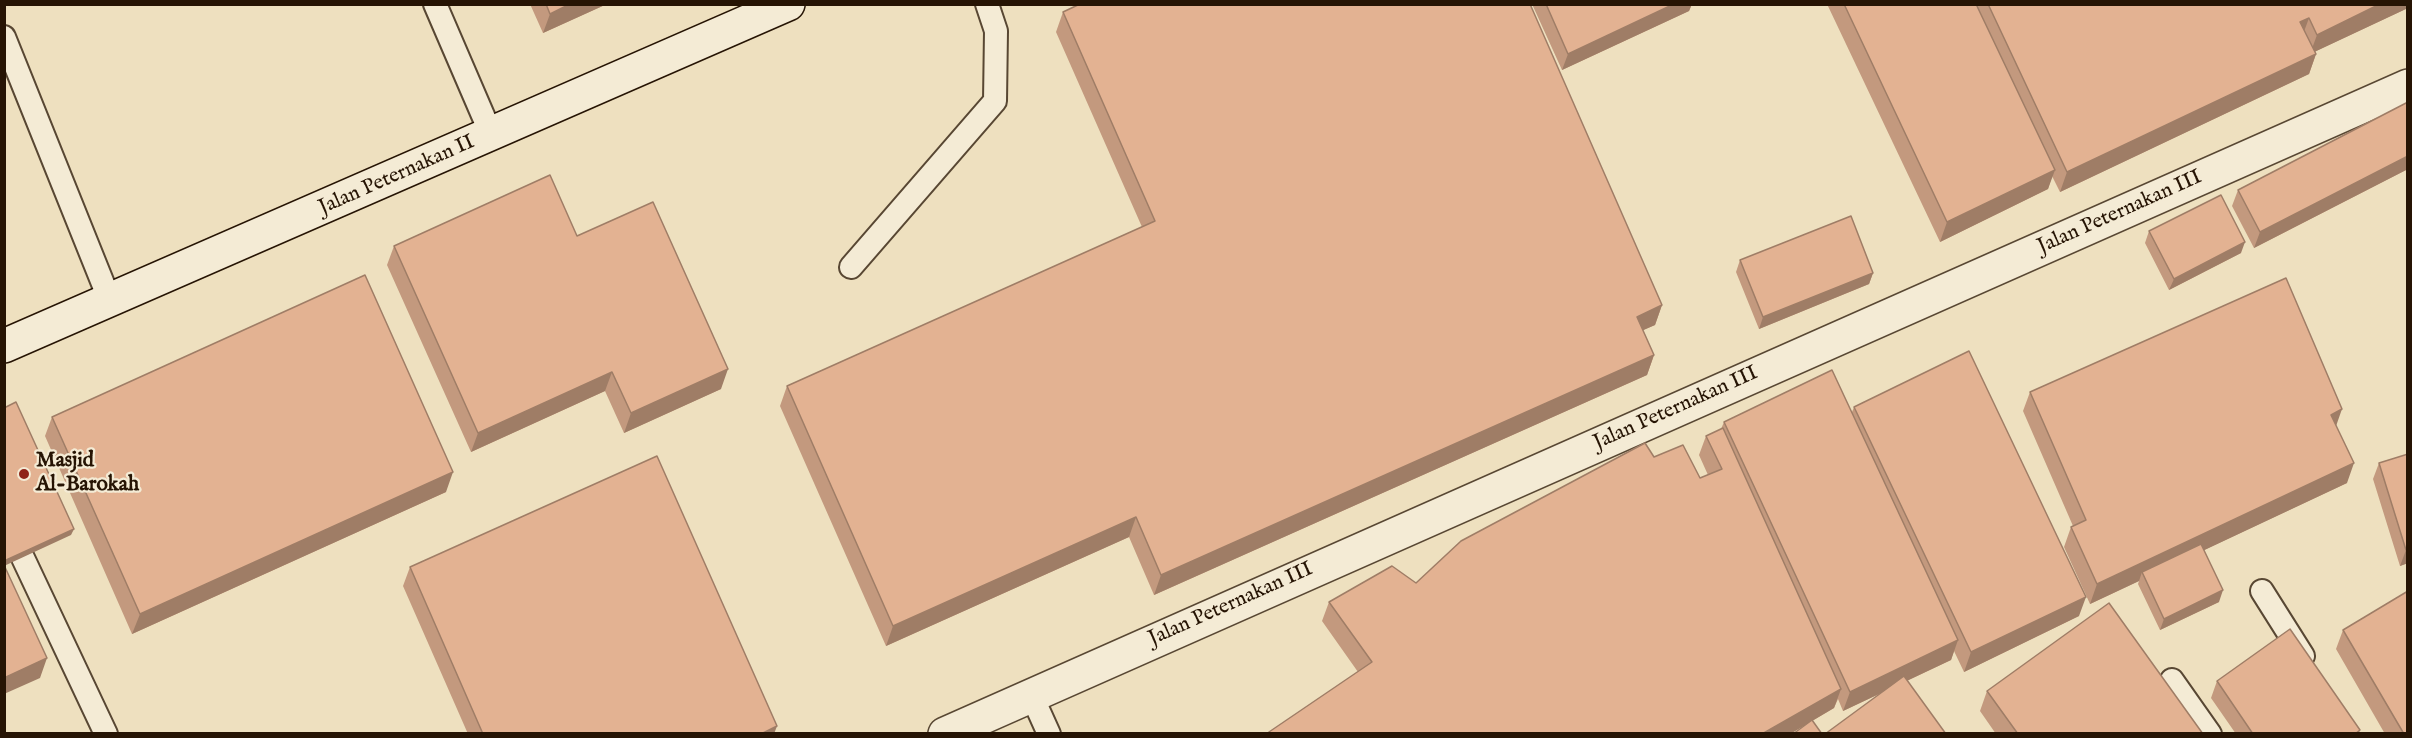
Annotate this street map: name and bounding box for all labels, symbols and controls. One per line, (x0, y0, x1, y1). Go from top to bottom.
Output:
street label: Jalan Peternakan II (315, 130, 479, 222)
street label: Jalan Peternakan III (2034, 165, 2206, 261)
street label: Jalan Peternakan III (1590, 361, 1762, 457)
place label: Masjid Al-Barokah (36, 449, 139, 499)
marker: Masjid Al-Barokah (17, 467, 31, 481)
street label: Jalan Peternakan III (1145, 557, 1317, 653)

